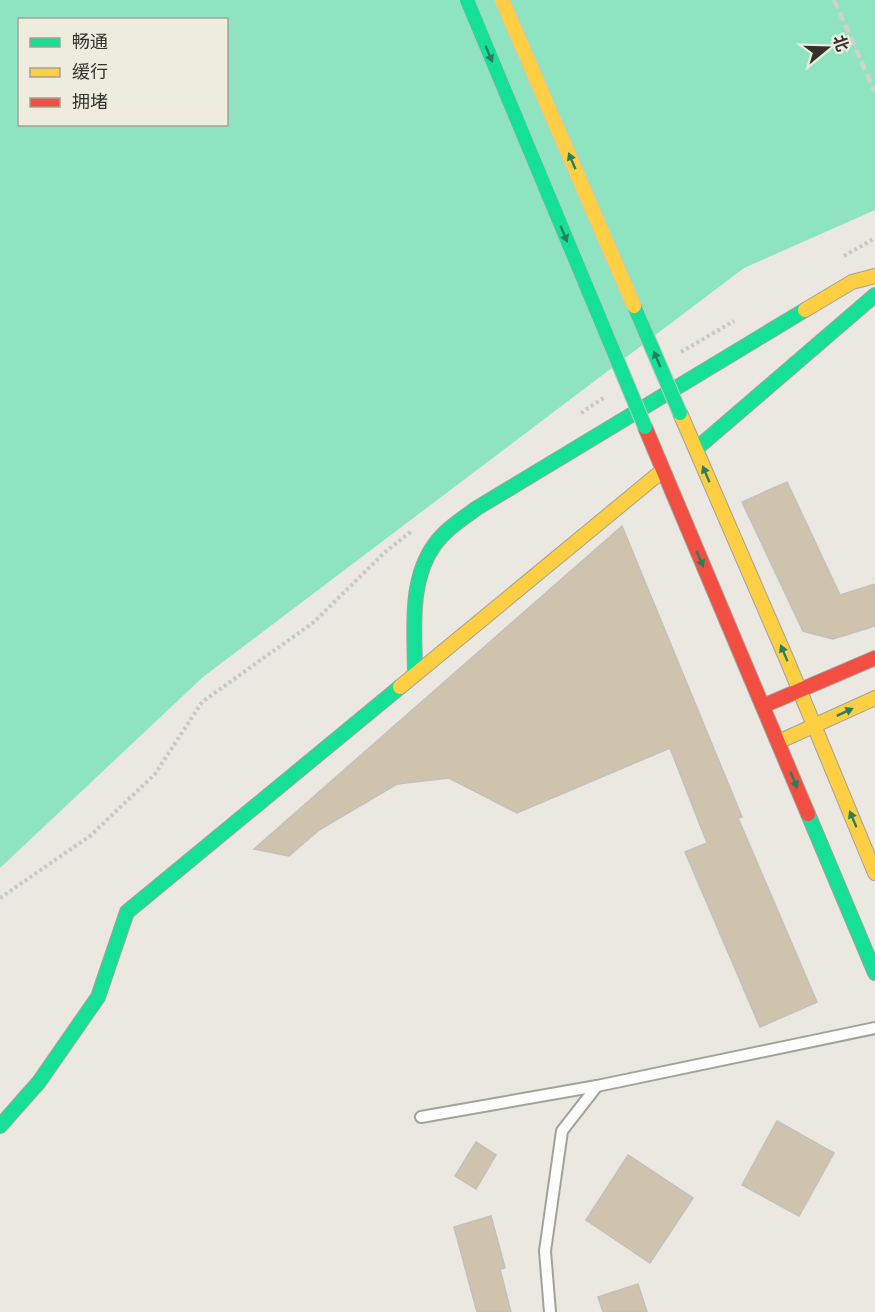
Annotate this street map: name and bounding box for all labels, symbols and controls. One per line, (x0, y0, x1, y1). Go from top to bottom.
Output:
legend (18, 18, 228, 126)
north arrow (797, 18, 857, 78)
text: 畅通 (72, 29, 108, 54)
text: 北 (828, 32, 854, 54)
one-way arrow (485, 45, 494, 63)
text: 缓行 (72, 59, 108, 84)
text: 拥堵 (72, 89, 108, 114)
one-way arrow (566, 152, 576, 170)
one-way arrow (560, 225, 569, 243)
one-way arrow (652, 350, 662, 368)
one-way arrow (701, 465, 711, 483)
one-way arrow (696, 550, 705, 568)
one-way arrow (779, 644, 788, 662)
one-way arrow (836, 708, 853, 717)
one-way arrow (789, 771, 799, 789)
one-way arrow (848, 810, 858, 828)

